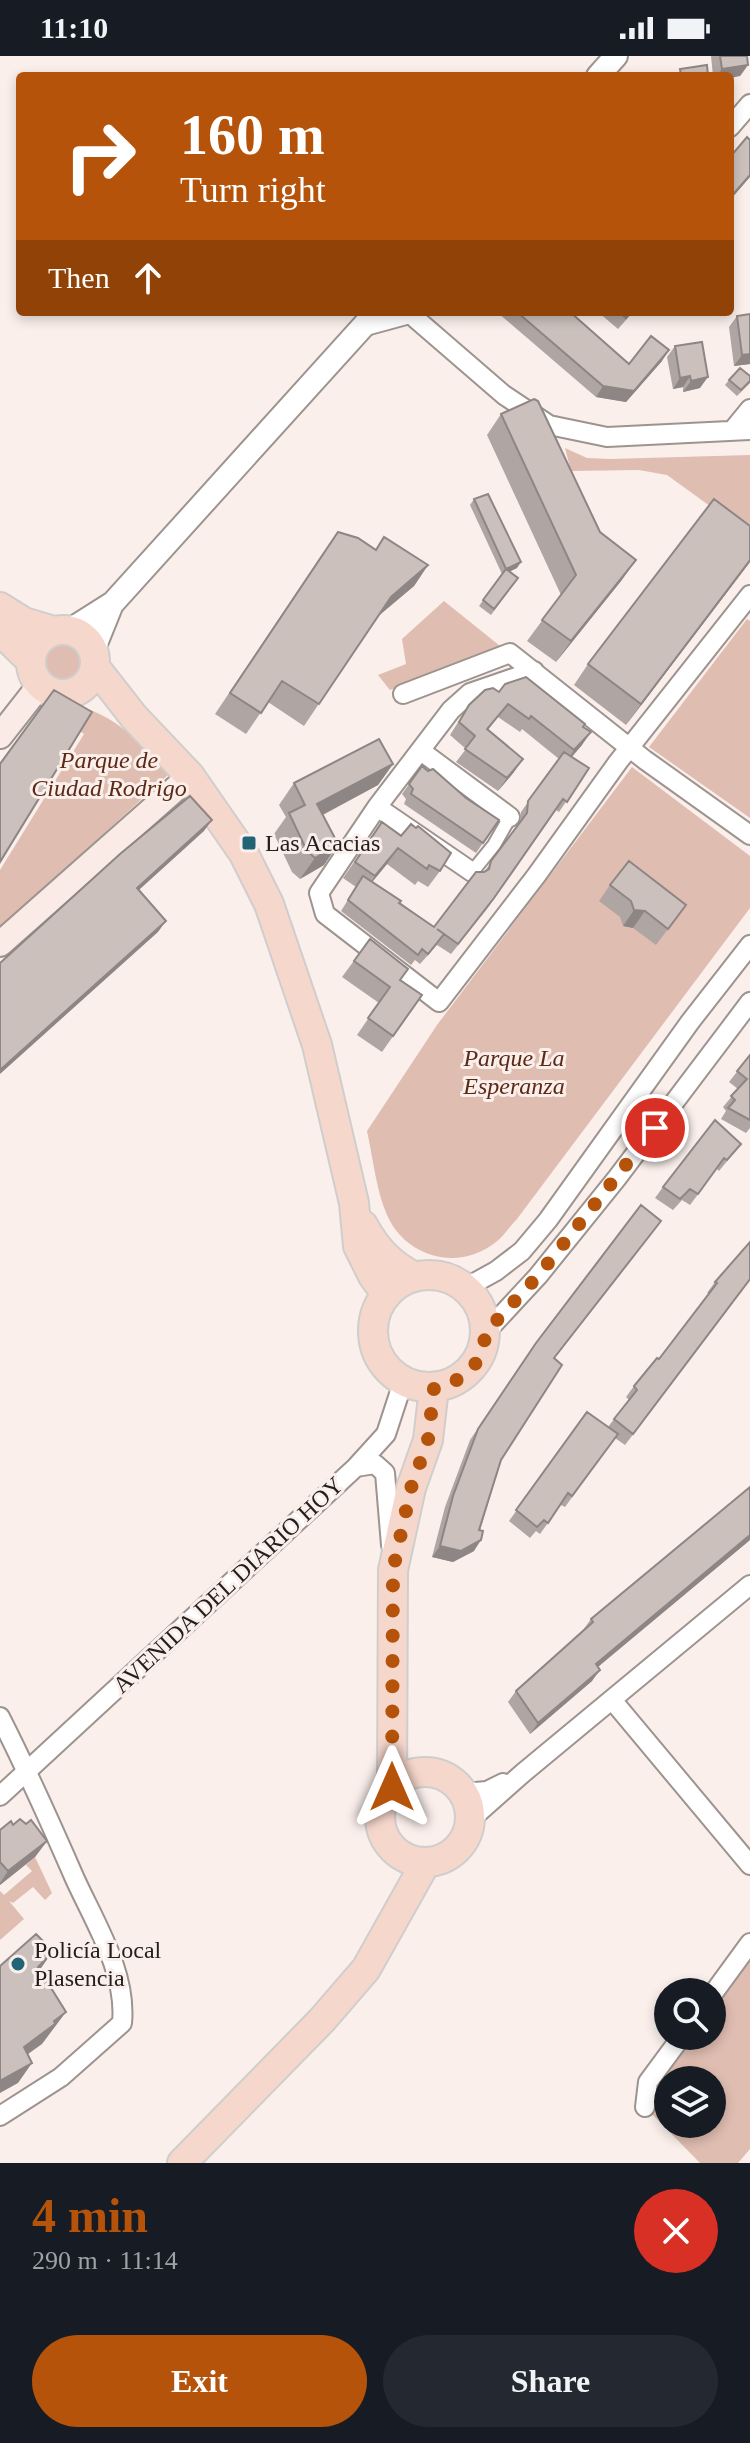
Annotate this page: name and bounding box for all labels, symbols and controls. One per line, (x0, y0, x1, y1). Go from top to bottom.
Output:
text: 11:10 (40, 11, 108, 44)
icon: right (48, 104, 152, 208)
text: 160 m (180, 104, 325, 166)
text: Turn right (180, 170, 326, 210)
icon: ahead (126, 256, 170, 300)
text: Then (48, 261, 110, 294)
park label: Parque de Ciudad Rodrigo (31, 747, 187, 801)
place label: Las Acacias (265, 830, 380, 856)
marker: Las Acacias (240, 834, 258, 852)
park label: Parque La Esperanza (462, 1045, 565, 1099)
pin (621, 1094, 689, 1162)
icon: arrive (633, 1106, 677, 1150)
street label: AVENIDA DEL DIARIO HOY (108, 1472, 348, 1698)
position arrow (350, 1745, 434, 1829)
place label: Policía Local Plasencia (34, 1937, 162, 1991)
marker: Policía Local Plasencia (9, 1955, 27, 1973)
map controls (654, 1978, 726, 2138)
button: search (654, 1978, 726, 2050)
button: layers (654, 2066, 726, 2138)
text: 4 min (32, 2189, 148, 2242)
button: close (634, 2189, 718, 2273)
text: 290 m · 11:14 (32, 2246, 178, 2275)
button: Exit (32, 2335, 367, 2427)
button: Share (383, 2335, 718, 2427)

